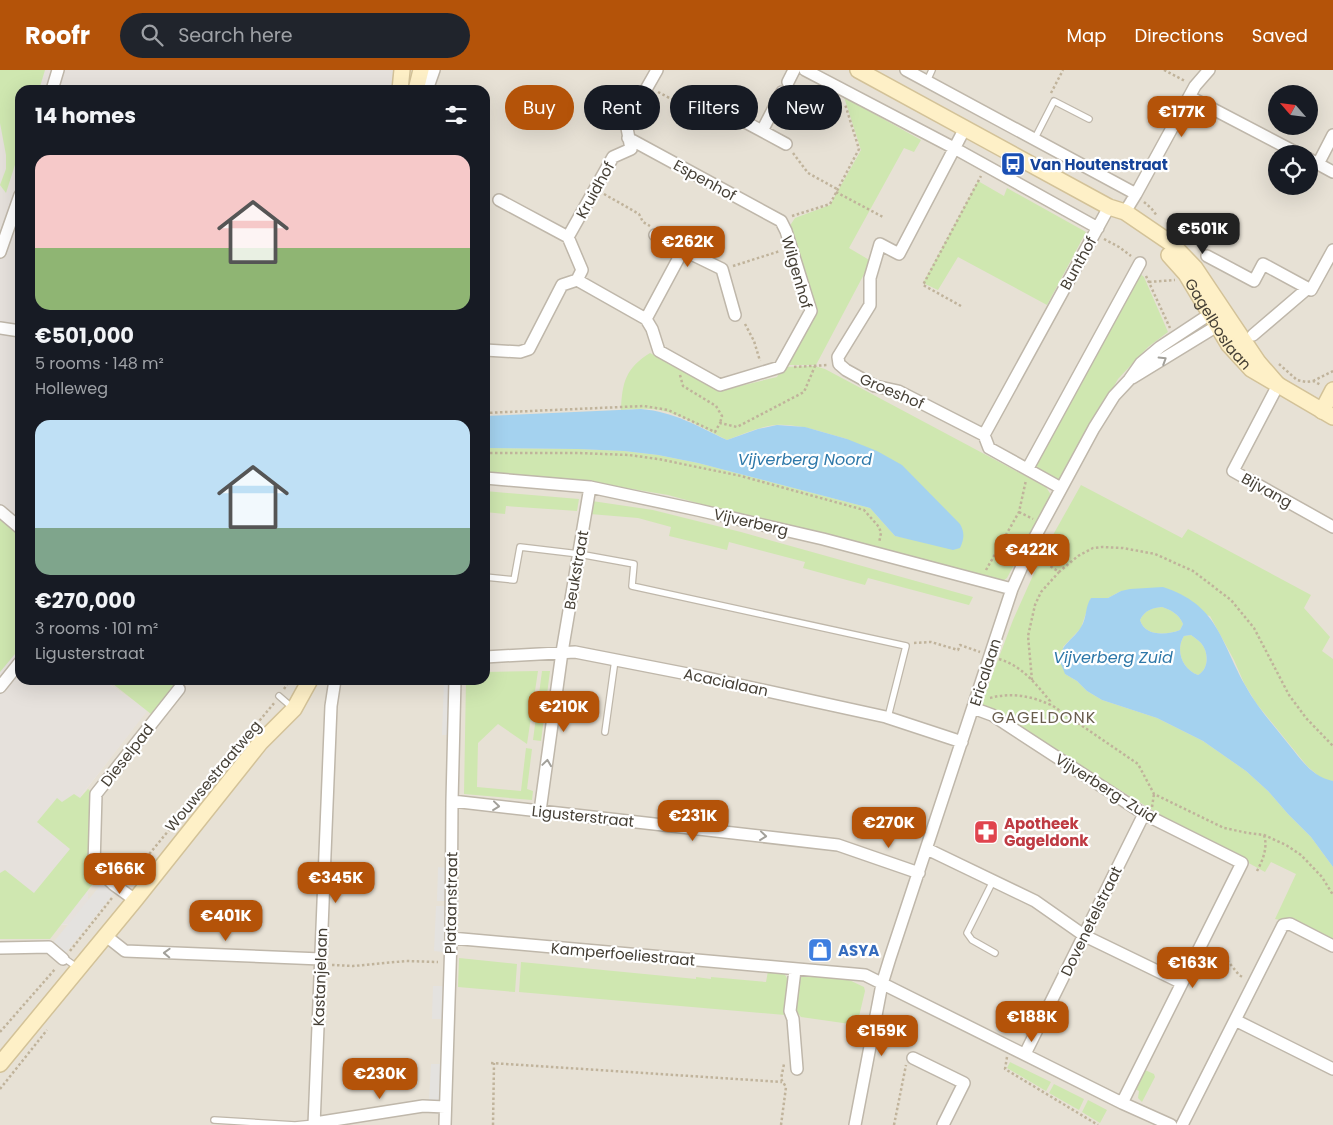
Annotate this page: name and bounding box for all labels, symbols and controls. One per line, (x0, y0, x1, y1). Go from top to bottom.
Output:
search box (120, 13, 470, 58)
text: Roofr (25, 19, 90, 52)
icon: search (138, 21, 166, 49)
text: Search here (178, 22, 293, 49)
text: Map (1067, 23, 1106, 48)
text: Directions (1134, 23, 1224, 48)
text: Saved (1252, 23, 1308, 48)
chip: Buy (505, 85, 574, 130)
chip: Rent (584, 85, 660, 130)
chip: Filters (670, 85, 758, 130)
chip: New (768, 85, 842, 130)
north arrow (1268, 85, 1318, 135)
map controls (1268, 85, 1318, 195)
pin: €177K (1147, 96, 1217, 138)
text: €177K (1158, 100, 1206, 123)
text: 14 homes (35, 101, 136, 130)
icon: filters (442, 101, 470, 129)
button: locate (1268, 145, 1318, 195)
bus stop icon: Van Houtenstraat (1000, 151, 1026, 177)
street label: Espenhof (670, 154, 740, 206)
place label: Van Houtenstraat (1030, 154, 1168, 175)
street label: Kruidhof (571, 158, 619, 222)
icon: home (208, 187, 298, 277)
pin: €501K (1168, 212, 1238, 255)
text: €501K (1178, 217, 1228, 240)
pin: €262K (653, 226, 723, 268)
text: €262K (662, 230, 714, 253)
street label: Bunthof (1055, 232, 1101, 293)
street label: Wilgenhof (777, 233, 817, 311)
street label: Gagelboslaan (1180, 274, 1257, 374)
text: €501,000 (35, 321, 134, 350)
text: 5 rooms · 148 m² (35, 352, 164, 375)
one-way arrow (1158, 357, 1167, 366)
street label: Groeshof (857, 368, 928, 414)
text: Holleweg (35, 377, 108, 400)
water label: Vijverberg Noord (738, 448, 872, 471)
icon: home (208, 452, 298, 542)
street label: Bijvang (1238, 468, 1296, 512)
street label: Vijverberg (712, 503, 790, 541)
street label: Beukstraat (559, 529, 593, 611)
pin: €422K (997, 534, 1067, 576)
text: €422K (1006, 538, 1059, 561)
text: €270,000 (35, 586, 136, 615)
text: 3 rooms · 101 m² (35, 617, 158, 640)
street label: Ericalaan (964, 636, 1006, 708)
text: Ligusterstraat (35, 642, 145, 665)
water label: Vijverberg Zuid (1053, 646, 1173, 669)
street label: Acacialaan (682, 663, 770, 701)
pin: €210K (529, 690, 599, 733)
text: €210K (539, 695, 589, 718)
district label: GAGELDONK (992, 706, 1096, 729)
street label: Wouwsestraatweg (160, 716, 266, 836)
street label: Dieselpad (96, 719, 158, 791)
street label: Vijverberg-Zuid (1051, 748, 1161, 828)
one-way arrow (541, 758, 552, 766)
one-way arrow (492, 800, 500, 811)
street label: Ligusterstraat (531, 800, 635, 832)
pin: €231K (658, 800, 728, 842)
text: €231K (669, 804, 717, 827)
pin: €270K (854, 806, 924, 849)
text: €270K (863, 811, 915, 834)
place label: Apotheek Gageldonk (1004, 813, 1089, 851)
pharmacy icon: Apotheek Gageldonk (973, 819, 999, 845)
one-way arrow (759, 830, 767, 841)
pin: €166K (85, 852, 155, 895)
street label: Plataanstraat (440, 852, 462, 954)
text: €166K (95, 857, 145, 880)
pin: €345K (301, 862, 371, 904)
street label: Dovenetelstraat (1055, 863, 1127, 979)
text: €345K (309, 866, 363, 889)
pin: €401K (191, 900, 261, 942)
text: €401K (200, 904, 252, 927)
street label: Kastanjelaan (308, 927, 332, 1027)
street label: Kamperfoeliestraat (550, 937, 696, 971)
shop icon: ASYA (807, 937, 833, 963)
place label: ASYA (838, 940, 879, 961)
pin: €163K (1158, 946, 1228, 989)
one-way arrow (163, 947, 171, 958)
text: €163K (1168, 951, 1218, 974)
pin: €188K (997, 1000, 1067, 1043)
text: €188K (1007, 1005, 1057, 1028)
pin: €159K (847, 1014, 917, 1057)
text: €159K (857, 1019, 907, 1042)
pin: €230K (345, 1058, 415, 1100)
text: €230K (353, 1062, 407, 1085)

